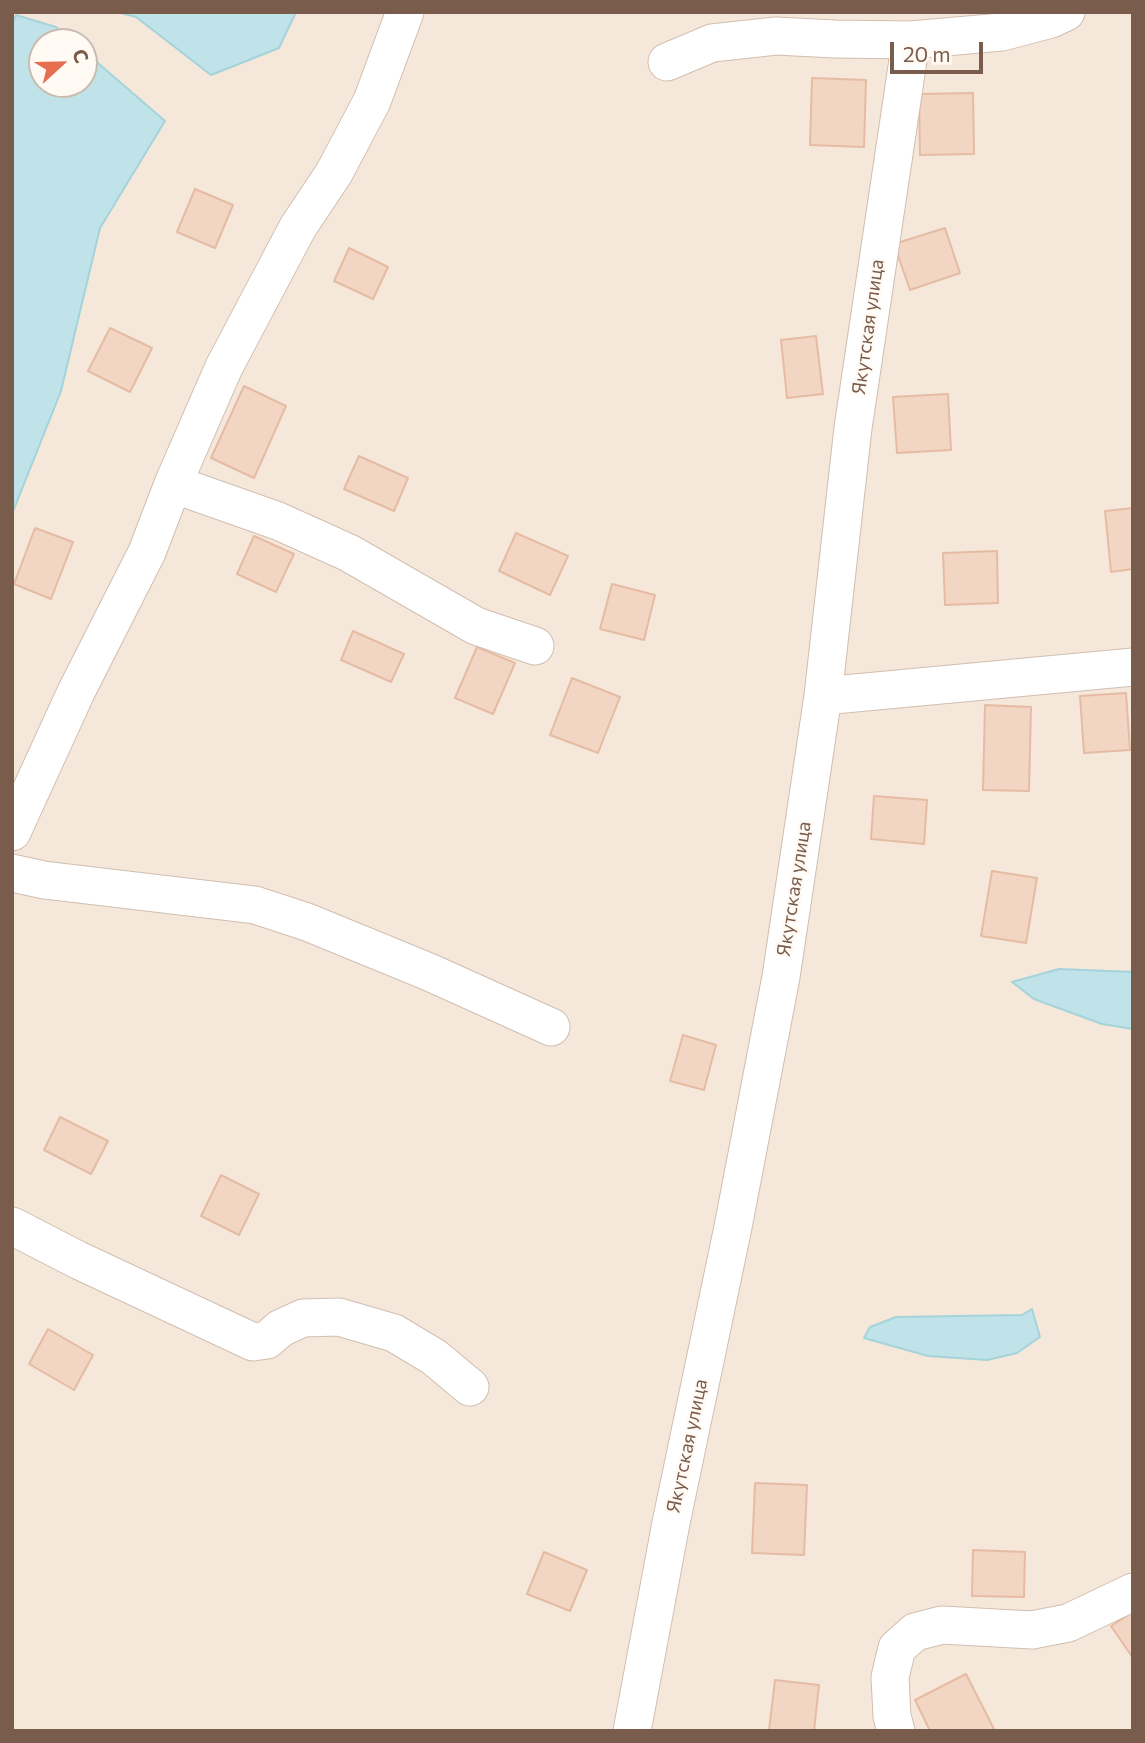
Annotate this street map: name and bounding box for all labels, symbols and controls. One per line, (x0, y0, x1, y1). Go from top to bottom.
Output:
north arrow (28, 28, 98, 98)
scale bar (893, 28, 986, 72)
text: 20 m (903, 41, 951, 66)
text: С (68, 45, 94, 66)
street label: Якутская улица (847, 258, 889, 396)
street label: Якутская улица (772, 820, 816, 958)
street label: Якутская улица (662, 1377, 712, 1515)

